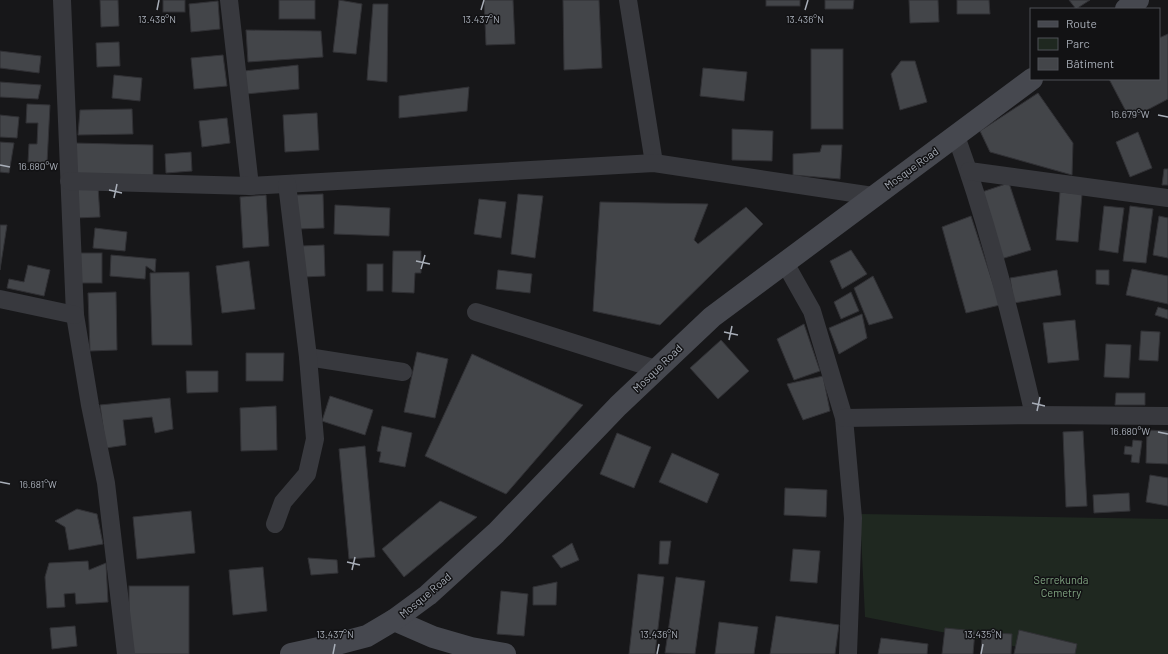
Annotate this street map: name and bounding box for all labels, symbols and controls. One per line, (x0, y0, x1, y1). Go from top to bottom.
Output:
legend (1030, 8, 1160, 80)
text: 13.438°N (138, 13, 176, 25)
text: 13.437°N (462, 13, 500, 25)
text: 13.436°N (786, 13, 824, 25)
text: Route (1066, 16, 1097, 30)
text: Parc (1066, 36, 1090, 50)
text: Bâtiment (1066, 56, 1114, 70)
text: 16.679°W (1110, 108, 1150, 120)
street label: Mosque Road (881, 144, 941, 192)
text: 16.680°W (18, 160, 58, 172)
street label: Mosque Road (630, 341, 684, 395)
text: 16.680°W (1110, 425, 1150, 437)
text: 16.681°W (19, 478, 57, 490)
street label: Mosque Road (396, 570, 454, 620)
park label: Serrekunda Cemetry (1034, 573, 1089, 599)
text: 13.437°N (316, 628, 354, 640)
text: 13.436°N (640, 628, 678, 640)
text: 13.435°N (964, 628, 1002, 640)

